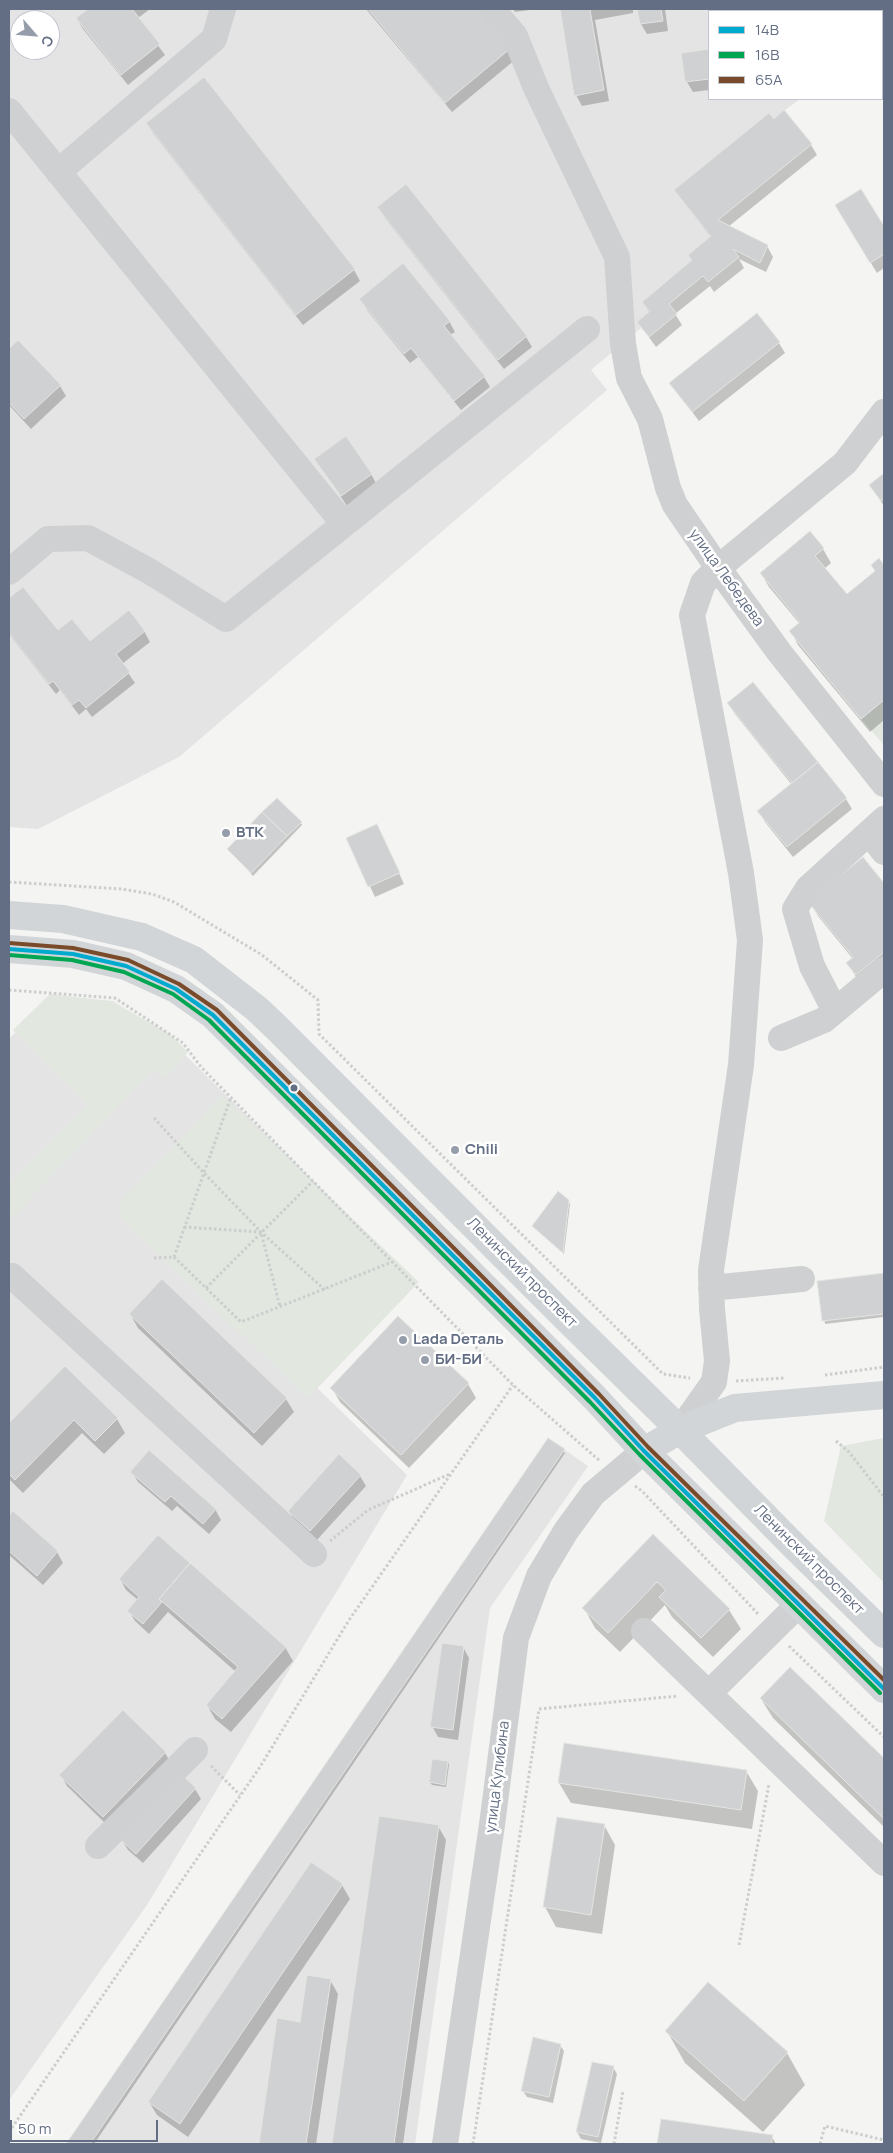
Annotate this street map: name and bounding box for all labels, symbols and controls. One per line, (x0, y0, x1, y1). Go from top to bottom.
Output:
north arrow (10, 10, 60, 60)
legend (708, 10, 883, 100)
text: 14В (755, 19, 779, 40)
text: С (37, 33, 59, 51)
text: 16В (755, 44, 779, 65)
text: 65А (755, 69, 782, 90)
street label: улица Лебедева (685, 526, 767, 630)
place label: ВТК (236, 824, 264, 842)
marker: ВТК (220, 827, 232, 839)
unlabelled marker (289, 1083, 299, 1093)
place label: Chili (465, 1141, 498, 1159)
marker: Chili (449, 1144, 461, 1156)
street label: Ленинский проспект (463, 1214, 581, 1332)
place label: Lada Dеталь (413, 1331, 504, 1349)
marker: Lada Dеталь (397, 1334, 409, 1346)
place label: БИ-БИ (435, 1351, 482, 1369)
marker: БИ-БИ (419, 1354, 431, 1366)
street label: Ленинский проспект (750, 1501, 868, 1619)
street label: улица Кулибина (482, 1720, 514, 1834)
scale bar (12, 2110, 160, 2142)
text: 50 m (18, 2118, 52, 2139)

